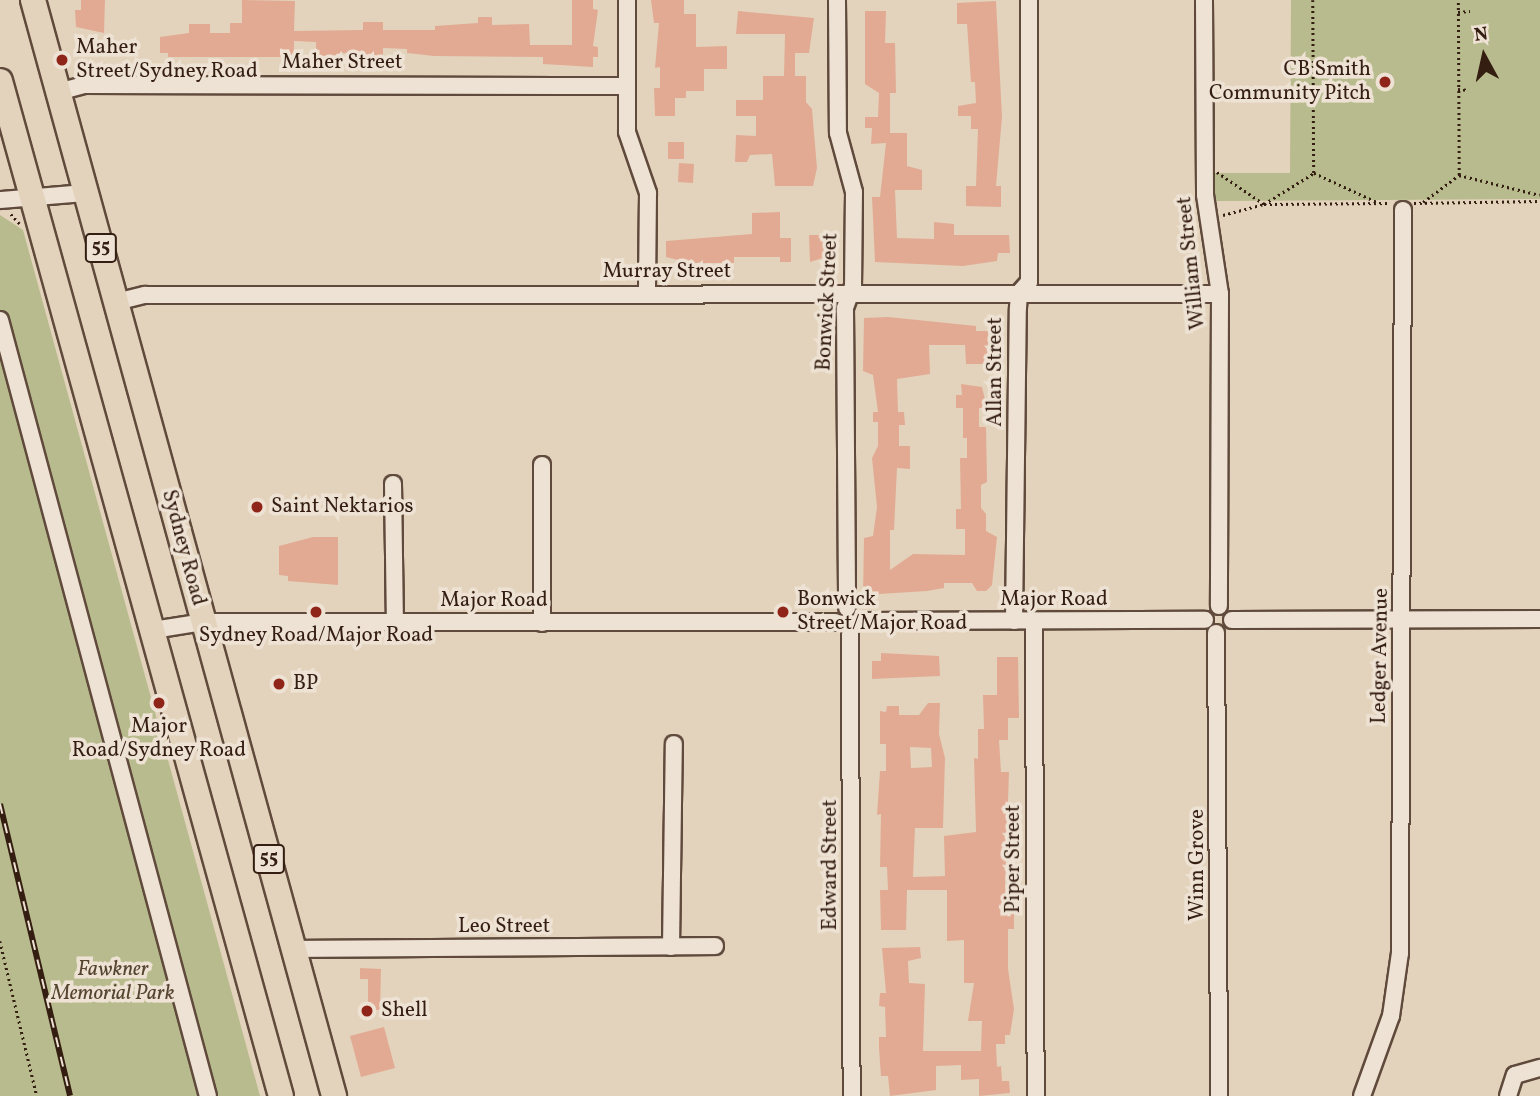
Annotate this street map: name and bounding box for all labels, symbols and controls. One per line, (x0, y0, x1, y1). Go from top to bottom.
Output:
north arrow (1449, 21, 1519, 91)
text: N (1472, 21, 1490, 49)
place label: Maher Street/Sydney Road (76, 35, 259, 85)
street label: Maher Street (282, 50, 402, 76)
marker: Maher Street/Sydney Road (54, 52, 70, 68)
place label: CB Smith Community Pitch (1208, 57, 1371, 107)
marker: CB Smith Community Pitch (1377, 74, 1393, 90)
street label: William Street (1172, 195, 1212, 331)
road number: 55 (84, 232, 119, 264)
street label: Bonwick Street (812, 232, 844, 372)
street label: Murray Street (602, 259, 732, 285)
street label: Allan Street (983, 317, 1009, 427)
street label: Sydney Road (155, 487, 211, 609)
place label: Saint Nektarios (271, 494, 414, 520)
marker: Saint Nektarios (249, 499, 265, 515)
place label: Bonwick Street/Major Road (797, 587, 967, 637)
street label: Major Road (1000, 587, 1108, 613)
street label: Major Road (440, 588, 548, 614)
street label: Ledger Avenue (1367, 588, 1395, 724)
marker: Sydney Road/Major Road (308, 604, 324, 620)
marker: Bonwick Street/Major Road (775, 604, 791, 620)
place label: Sydney Road/Major Road (198, 623, 434, 649)
place label: BP (293, 671, 318, 697)
marker: BP (271, 676, 287, 692)
marker: Major Road/Sydney Road (151, 695, 167, 711)
place label: Major Road/Sydney Road (72, 714, 246, 764)
street label: Edward Street (818, 799, 844, 931)
street label: Piper Street (1001, 805, 1027, 913)
street label: Winn Grove (1185, 809, 1211, 921)
road number: 55 (252, 844, 286, 874)
street label: Leo Street (458, 914, 550, 940)
park label: Fawkner Memorial Park (52, 957, 174, 1007)
place label: Shell (381, 998, 428, 1024)
marker: Shell (359, 1003, 375, 1019)

